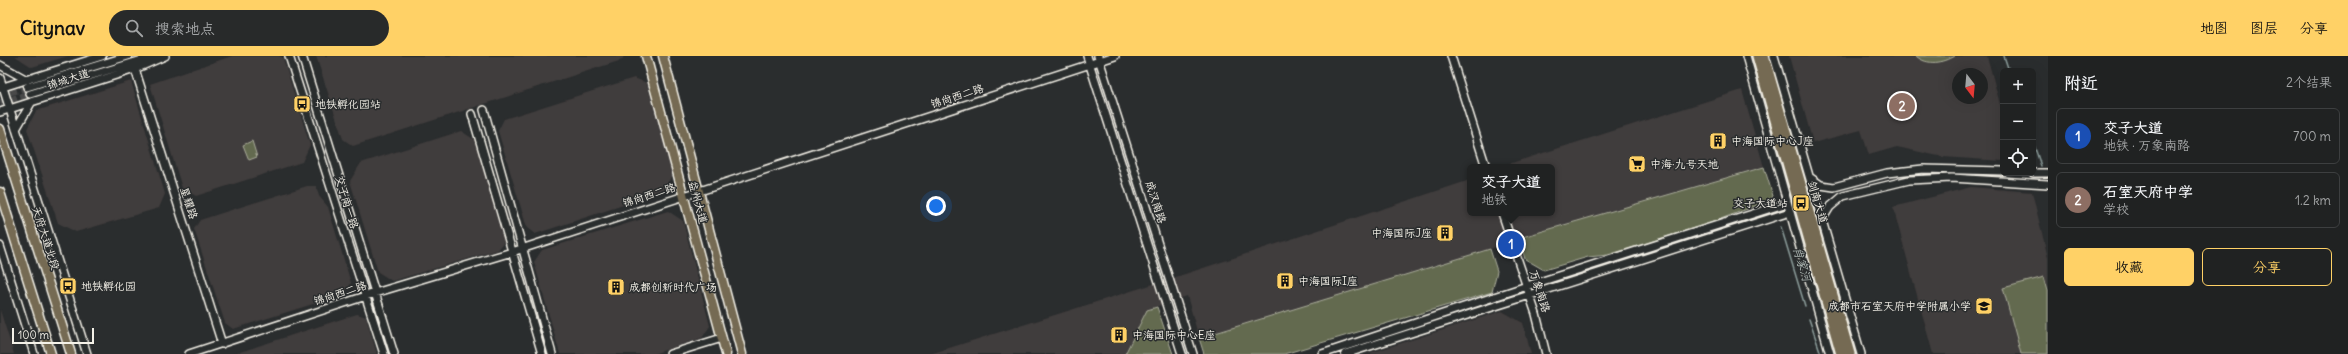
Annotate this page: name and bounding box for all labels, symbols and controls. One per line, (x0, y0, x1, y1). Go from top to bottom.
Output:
search box (109, 10, 389, 46)
text: Citynav (20, 16, 85, 40)
icon: search (123, 17, 145, 39)
text: 搜索地点 (155, 19, 215, 38)
text: 地图 (2200, 19, 2228, 37)
text: 图层 (2250, 19, 2278, 37)
text: 分享 (2300, 19, 2328, 37)
street label: 锦城大道 (45, 66, 91, 92)
north arrow (1952, 68, 1988, 104)
map controls (2000, 68, 2036, 176)
button: + (2000, 68, 2036, 104)
text: 附近 (2064, 72, 2098, 94)
text: 2个结果 (2286, 74, 2332, 91)
street label: 锦尚西二路 (929, 81, 985, 111)
pin: 2 (1889, 91, 1915, 121)
bus stop icon: 地铁孵化园站 (292, 94, 312, 114)
place label: 地铁孵化园站 (315, 97, 381, 111)
button: − (2000, 104, 2036, 140)
text: 交子大道 (2103, 118, 2163, 137)
text: 1 (2075, 128, 2081, 145)
text: 700 m (2293, 128, 2331, 145)
building icon: 中海国际中心J座 (1708, 131, 1728, 151)
place label: 中海国际中心J座 (1731, 134, 1814, 148)
text: 地铁 · 万象南路 (2103, 137, 2190, 154)
button: locate (2000, 140, 2036, 176)
supermarket icon: 中海·九号天地 (1627, 154, 1647, 174)
place label: 中海·九号天地 (1650, 157, 1718, 171)
popup (1467, 164, 1555, 216)
text: 交子大道 (1481, 172, 1541, 191)
street label: 交子南一路 (332, 174, 362, 230)
street label: 益州大道 (686, 179, 710, 225)
street label: 成汉南路 (1143, 179, 1169, 225)
street label: 剑南大道 (1805, 179, 1831, 225)
street label: 锦尚西二路 (621, 180, 677, 210)
text: 石室天府中学 (2103, 182, 2193, 201)
street label: 星耀路 (177, 185, 201, 221)
text: 地铁 (1481, 191, 1507, 208)
text: 2 (2074, 192, 2082, 209)
text: 1.2 km (2295, 192, 2331, 209)
bus stop icon: 交子大道站 (1791, 193, 1811, 213)
your location (926, 196, 946, 216)
place label: 交子大道站 (1733, 196, 1788, 210)
text: 学校 (2103, 201, 2129, 218)
street label: 天府大道北段 (29, 204, 63, 272)
building icon: 中海国际J座 (1435, 223, 1455, 243)
place label: 中海国际J座 (1371, 226, 1432, 240)
pin: 1 (1498, 229, 1524, 259)
water label: 肖家河 (1790, 244, 1815, 285)
button: 收藏 (2064, 248, 2194, 286)
button: 分享 (2202, 248, 2332, 286)
street label: 万象南路 (1527, 268, 1553, 314)
building icon: 中海国际I座 (1275, 271, 1295, 291)
place label: 中海国际I座 (1298, 274, 1358, 288)
bus stop icon: 地铁孵化园 (58, 276, 78, 296)
building icon: 成都创新时代广场 (606, 277, 626, 297)
street label: 锦尚西二路 (312, 278, 368, 308)
place label: 地铁孵化园 (81, 279, 136, 293)
place label: 成都创新时代广场 (629, 280, 717, 294)
school or university icon: 成都市石室天府中学附属小学 (1974, 296, 1994, 316)
place label: 成都市石室天府中学附属小学 (1828, 299, 1971, 313)
building icon: 中海国际中心E座 (1109, 325, 1129, 345)
scale bar (12, 326, 94, 345)
text: 100 m (18, 328, 49, 342)
place label: 中海国际中心E座 (1132, 328, 1215, 342)

